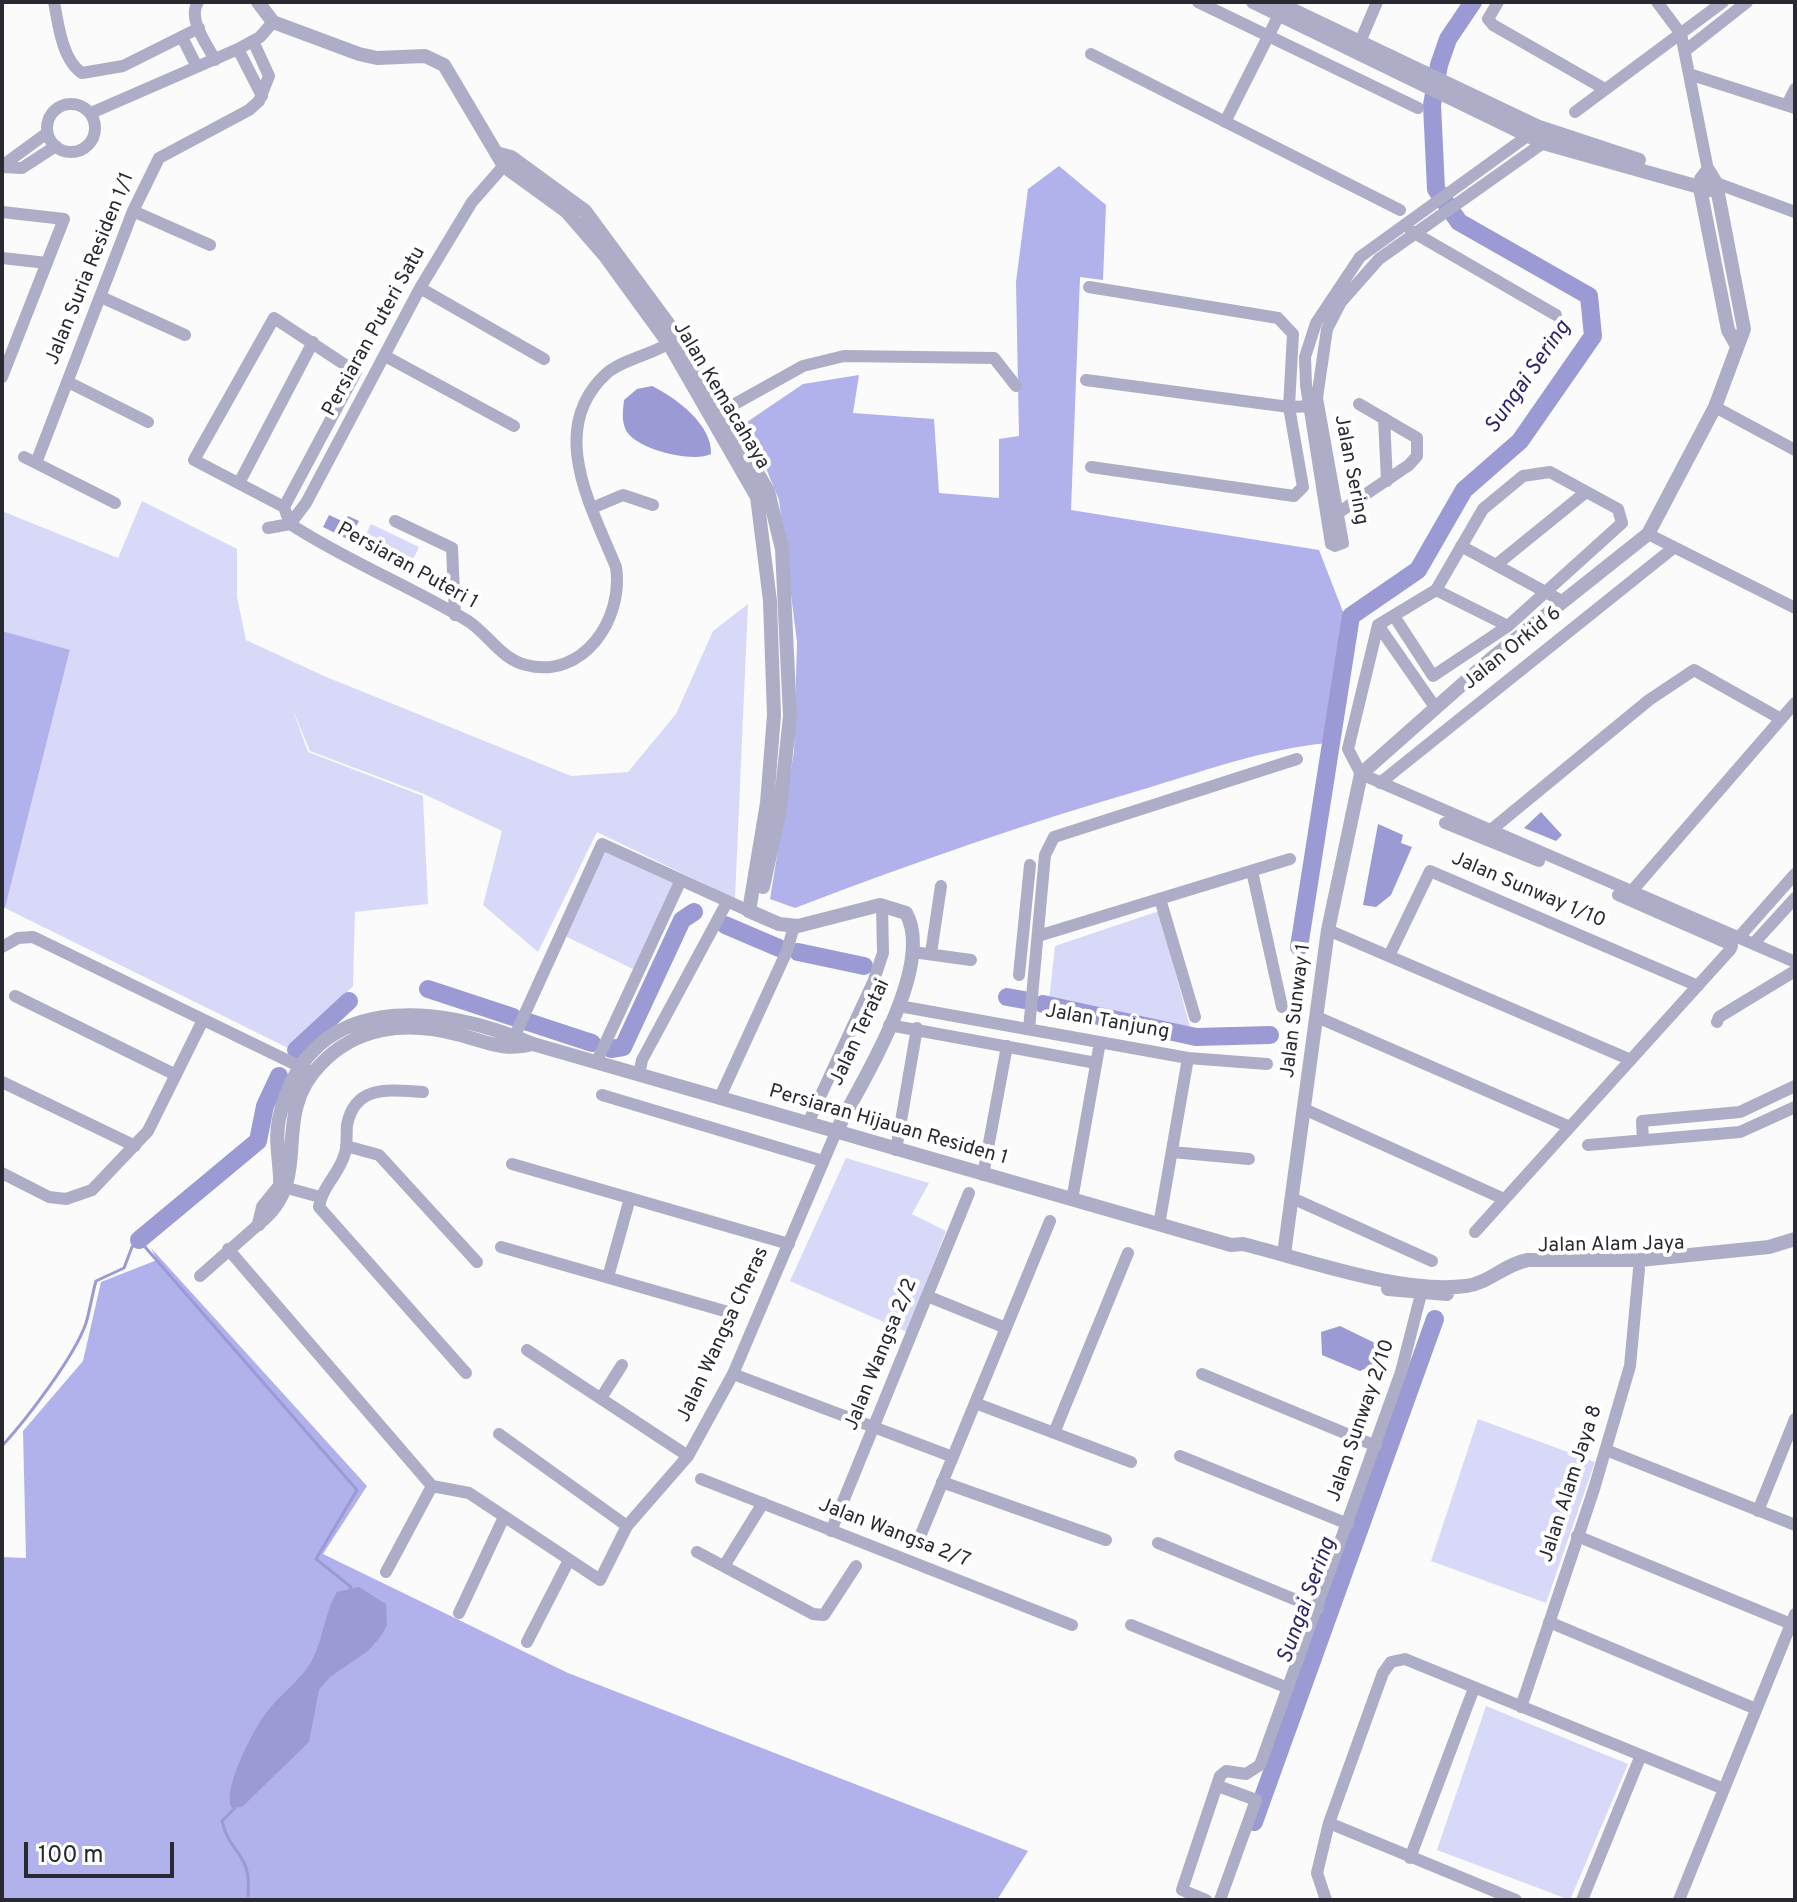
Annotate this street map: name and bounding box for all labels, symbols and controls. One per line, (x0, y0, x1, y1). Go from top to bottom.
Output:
street label: Jalan Suria Residen 1/1 (41, 169, 141, 369)
street label: Persiaran Puteri Satu (318, 243, 432, 421)
water label: Sungai Sering (1480, 316, 1578, 440)
street label: Jalan Kemacahaya (667, 318, 773, 474)
street label: Jalan Sering (1328, 413, 1372, 527)
street label: Persiaran Puteri 1 (332, 518, 482, 616)
street label: Jalan Orkid 6 (1459, 602, 1567, 696)
street label: Jalan Sunway 1/10 (1447, 848, 1609, 934)
street label: Jalan Sunway 1 (1277, 942, 1317, 1080)
street label: Jalan Teratai (826, 976, 896, 1090)
street label: Jalan Tanjung (1043, 1000, 1171, 1046)
street label: Persiaran Hijauan Residen 1 (766, 1080, 1010, 1172)
street label: Jalan Alam Jaya (1537, 1233, 1685, 1259)
street label: Jalan Wangsa Cheras (673, 1244, 775, 1426)
street label: Jalan Wangsa 2/2 (841, 1275, 923, 1435)
street label: Jalan Sunway 2/10 (1323, 1337, 1401, 1505)
street label: Jalan Alam Jaya 8 (1535, 1402, 1609, 1566)
street label: Jalan Wangsa 2/7 (815, 1494, 973, 1574)
water label: Sungai Sering (1273, 1535, 1343, 1667)
scale bar (28, 1826, 178, 1876)
text: 100 m (38, 1841, 104, 1871)

